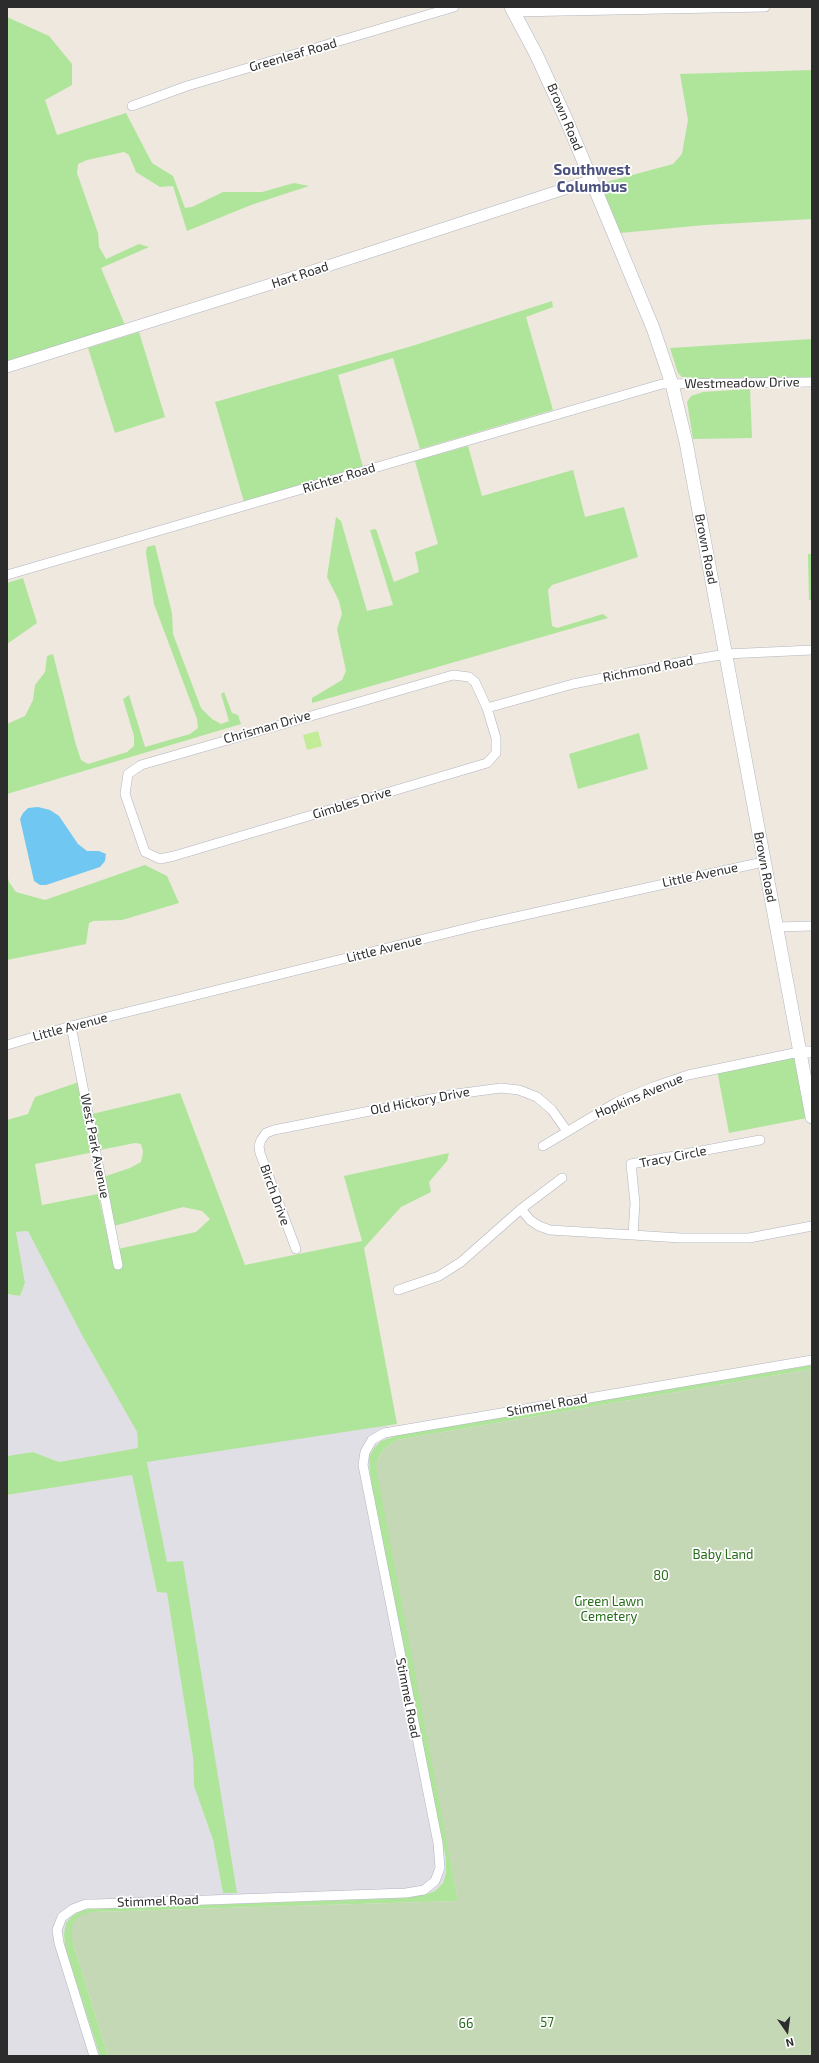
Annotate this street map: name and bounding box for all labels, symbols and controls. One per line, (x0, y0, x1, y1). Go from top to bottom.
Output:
street label: Greenleaf Road (247, 35, 339, 75)
street label: Brown Road (544, 81, 586, 153)
district label: Southwest Columbus (554, 161, 630, 196)
street label: Hart Road (270, 258, 330, 292)
street label: Westmeadow Drive (684, 374, 800, 392)
street label: Richter Road (301, 460, 377, 496)
street label: Brown Road (692, 512, 720, 586)
street label: Richmond Road (601, 653, 695, 685)
street label: Chrisman Drive (222, 707, 312, 747)
street label: Gimbles Drive (311, 784, 393, 822)
street label: Brown Road (751, 830, 779, 904)
street label: Little Avenue (661, 859, 739, 891)
street label: Little Avenue (345, 932, 423, 966)
street label: Little Avenue (31, 1009, 109, 1045)
street label: Hopkins Avenue (593, 1070, 685, 1122)
street label: Old Hickory Drive (369, 1084, 471, 1118)
street label: West Park Avenue (77, 1092, 113, 1200)
street label: Tracy Circle (638, 1143, 708, 1171)
street label: Birch Drive (257, 1162, 293, 1228)
street label: Stimmel Road (505, 1390, 589, 1420)
park label: Baby Land (692, 1547, 754, 1563)
park label: 80 (653, 1568, 669, 1584)
park label: Green Lawn Cemetery (574, 1594, 644, 1625)
street label: Stimmel Road (393, 1656, 423, 1740)
street label: Stimmel Road (117, 1892, 199, 1910)
north arrow (767, 2011, 807, 2051)
park label: 57 (540, 2015, 554, 2031)
park label: 66 (459, 2016, 473, 2032)
text: N (785, 2036, 795, 2050)

